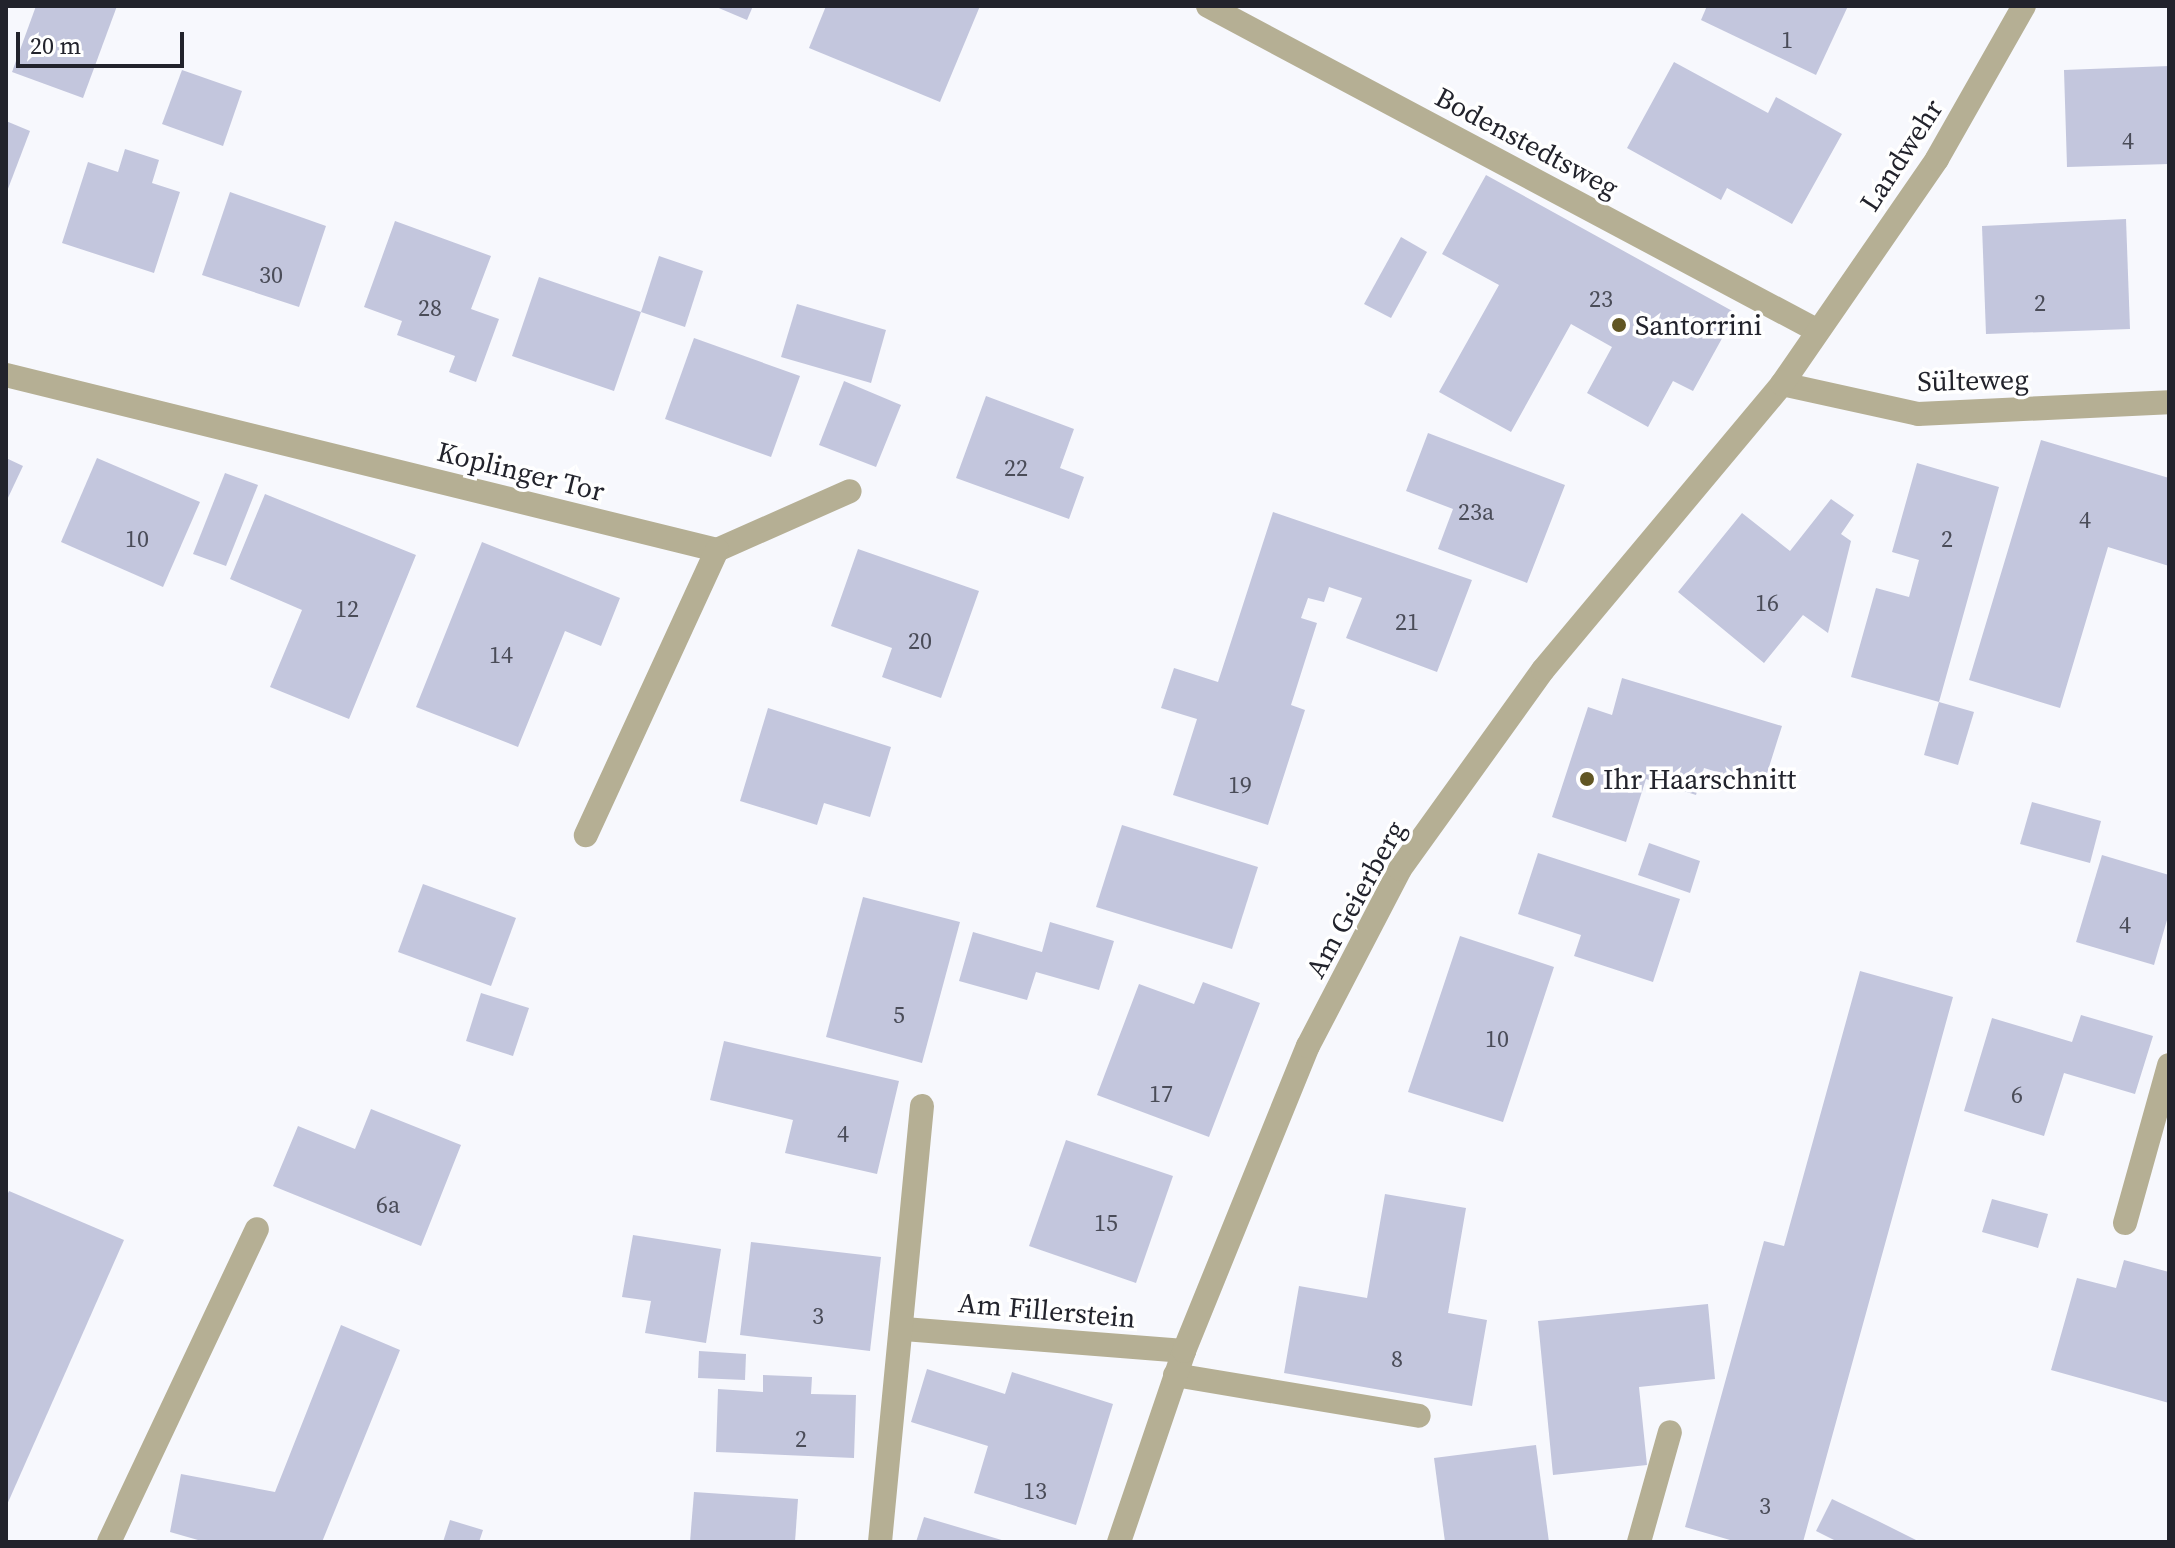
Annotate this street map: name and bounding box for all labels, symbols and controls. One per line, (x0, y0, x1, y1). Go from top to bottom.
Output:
scale bar (20, 16, 188, 66)
house number: 1 (1781, 26, 1793, 54)
text: 20 m (30, 29, 81, 62)
street label: Bodenstedtsweg (1430, 80, 1624, 204)
street label: Landwehr (1852, 93, 1950, 217)
house number: 4 (2122, 127, 2134, 155)
house number: 30 (259, 261, 283, 289)
house number: 23 (1589, 285, 1613, 313)
house number: 2 (2034, 289, 2046, 317)
house number: 28 (418, 294, 442, 322)
place label: Santorrini (1635, 308, 1762, 342)
marker: Santorrini (1610, 316, 1628, 334)
street label: Sülteweg (1917, 362, 2029, 398)
street label: Koplinger Tor (434, 434, 608, 508)
house number: 22 (1004, 454, 1028, 482)
house number: 23a (1458, 498, 1494, 526)
house number: 4 (2079, 506, 2091, 534)
house number: 10 (125, 525, 149, 553)
house number: 2 (1941, 525, 1953, 553)
house number: 16 (1755, 589, 1779, 617)
house number: 12 (335, 595, 359, 623)
house number: 21 (1395, 608, 1419, 636)
house number: 20 (908, 627, 932, 655)
house number: 14 (489, 641, 513, 669)
place label: Ihr Haarschnitt (1603, 762, 1796, 796)
marker: Ihr Haarschnitt (1578, 770, 1596, 788)
house number: 19 (1228, 771, 1252, 799)
street label: Am Geierberg (1298, 815, 1412, 983)
house number: 4 (2119, 911, 2131, 939)
house number: 5 (893, 1001, 905, 1029)
house number: 10 (1485, 1025, 1509, 1053)
house number: 17 (1149, 1080, 1173, 1108)
house number: 6 (2011, 1081, 2023, 1109)
house number: 4 (837, 1120, 849, 1148)
house number: 6a (376, 1191, 400, 1219)
house number: 15 (1094, 1209, 1118, 1237)
street label: Am Fillerstein (957, 1286, 1137, 1334)
house number: 3 (812, 1302, 824, 1330)
house number: 8 (1391, 1345, 1403, 1373)
house number: 2 (795, 1425, 807, 1453)
house number: 13 (1023, 1477, 1047, 1505)
house number: 3 (1759, 1492, 1771, 1520)

